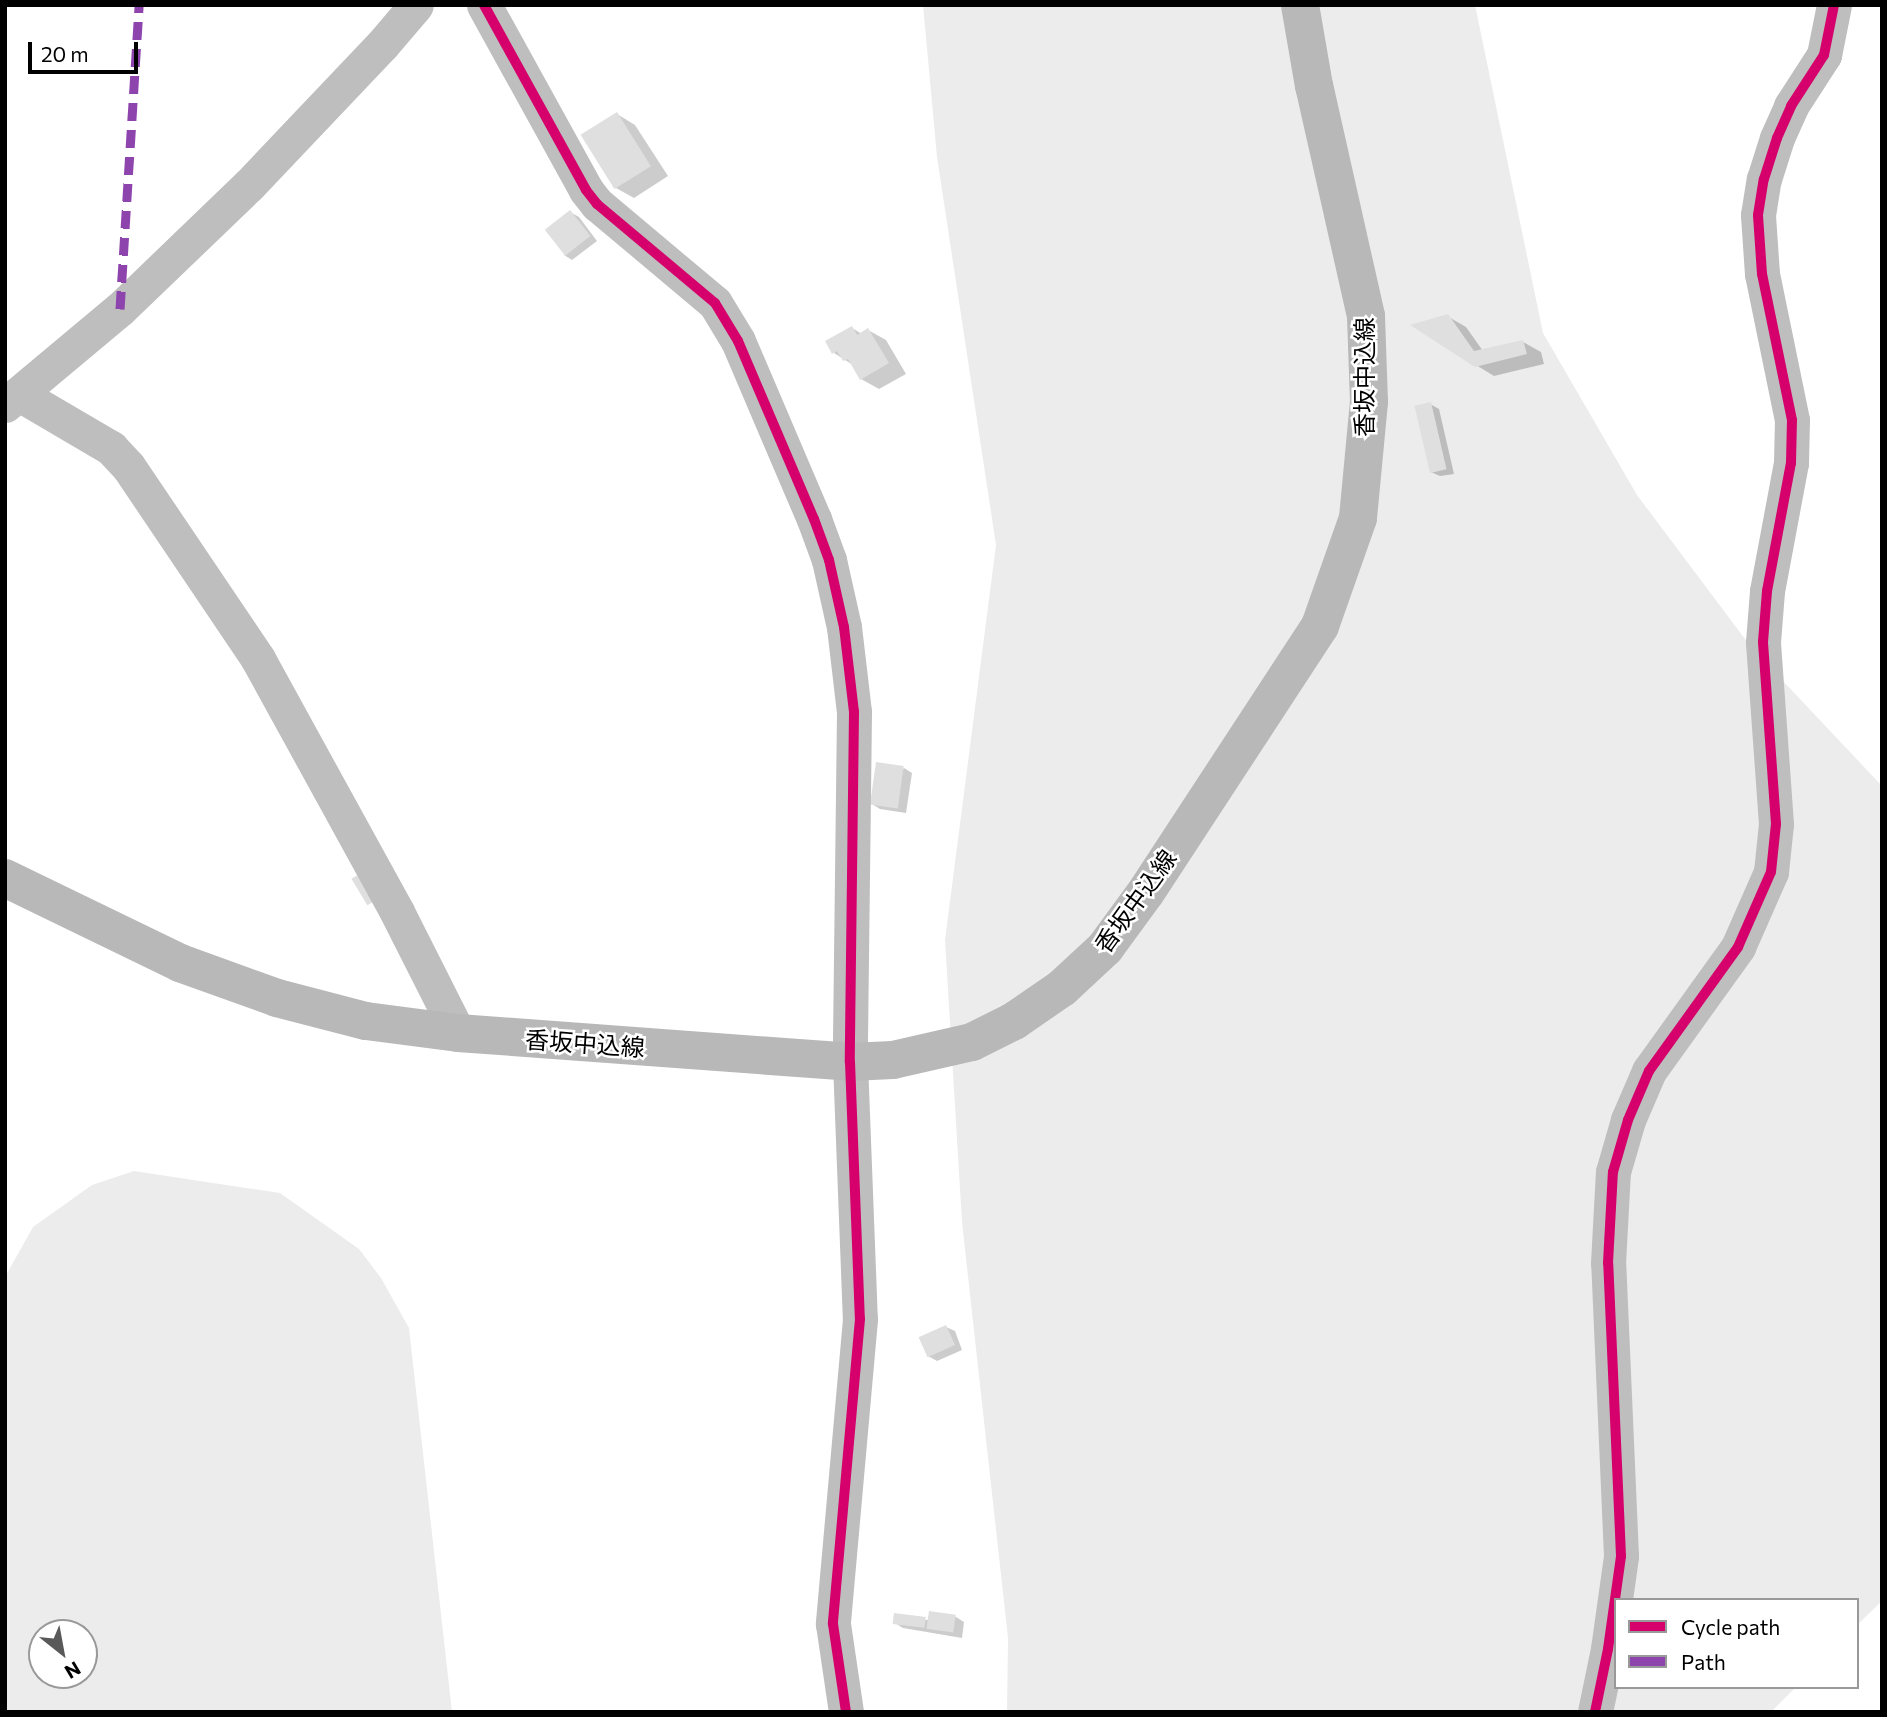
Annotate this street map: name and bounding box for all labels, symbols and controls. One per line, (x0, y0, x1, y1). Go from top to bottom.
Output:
scale bar (32, 28, 142, 72)
text: 20 m (41, 41, 89, 66)
street label: 香坂中込線 (1350, 317, 1378, 437)
street label: 香坂中込線 (1088, 844, 1182, 958)
street label: 香坂中込線 (524, 1024, 646, 1062)
legend (1614, 1598, 1859, 1689)
text: Cycle path (1681, 1614, 1780, 1639)
north arrow (28, 1619, 98, 1689)
text: Path (1681, 1649, 1726, 1674)
text: N (61, 1657, 85, 1684)

